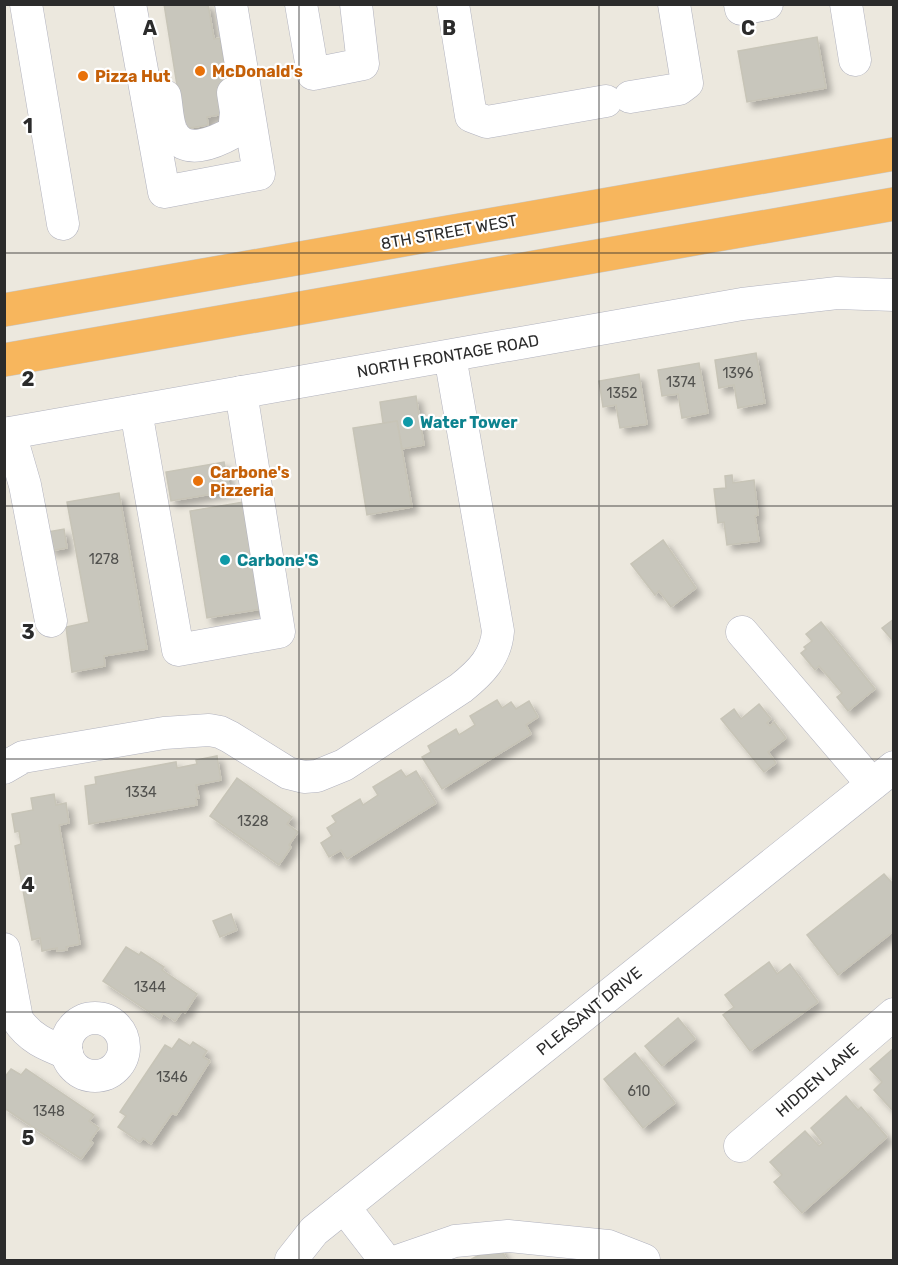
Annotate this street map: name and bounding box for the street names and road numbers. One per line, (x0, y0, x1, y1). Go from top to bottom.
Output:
street label: 8TH STREET WEST (379, 211, 519, 253)
street label: NORTH FRONTAGE ROAD (355, 331, 541, 381)
street label: PLEASANT DRIVE (533, 963, 645, 1059)
street label: HIDDEN LANE (772, 1039, 862, 1121)

